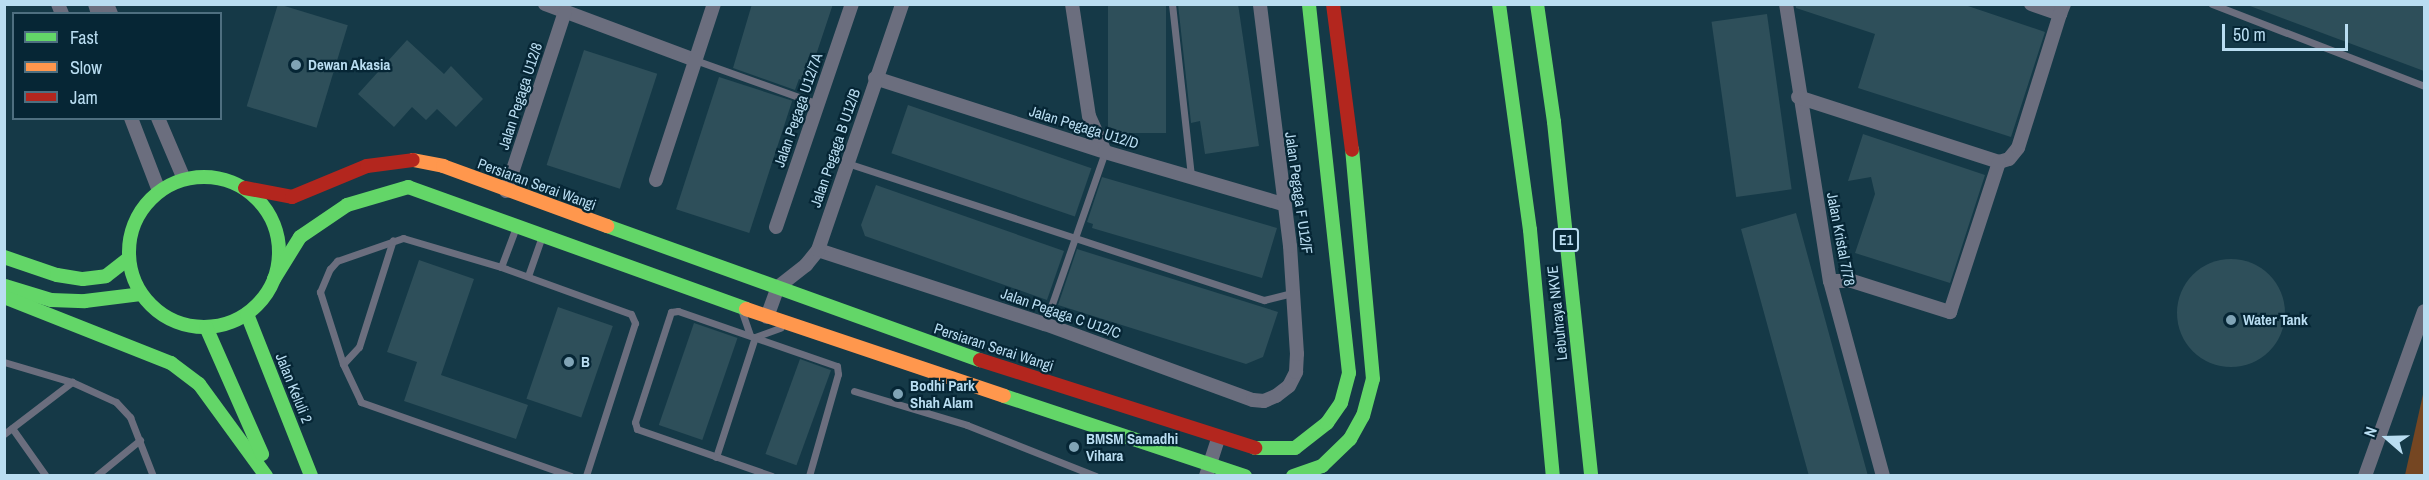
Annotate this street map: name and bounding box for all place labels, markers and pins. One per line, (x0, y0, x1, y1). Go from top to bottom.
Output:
place label: Dewan Akasia (308, 56, 391, 74)
marker: Dewan Akasia (289, 58, 303, 72)
place label: Water Tank (2243, 311, 2308, 329)
marker: Water Tank (2224, 313, 2238, 327)
place label: B (581, 353, 590, 371)
marker: B (562, 355, 576, 369)
place label: Bodhi Park Shah Alam (910, 376, 975, 411)
marker: Bodhi Park Shah Alam (891, 387, 905, 401)
place label: BMSM Samadhi Vihara (1086, 429, 1178, 464)
marker: BMSM Samadhi Vihara (1067, 440, 1081, 454)

